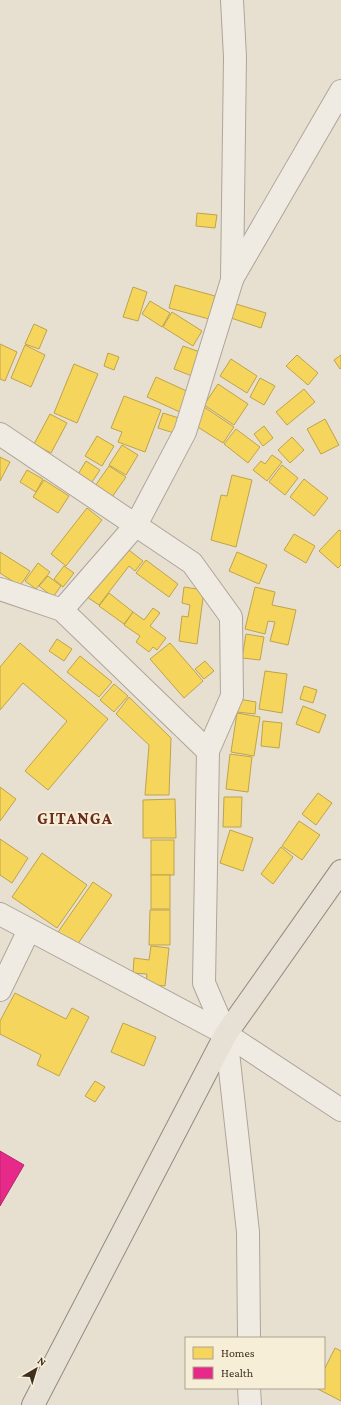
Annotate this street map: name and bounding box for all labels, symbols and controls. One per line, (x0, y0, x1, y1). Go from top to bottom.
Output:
district label: GITANGA (37, 809, 113, 828)
legend (185, 1337, 325, 1389)
text: Homes (221, 1346, 255, 1360)
north arrow (16, 1349, 56, 1389)
text: N (36, 1354, 49, 1368)
text: Health (221, 1366, 254, 1380)

